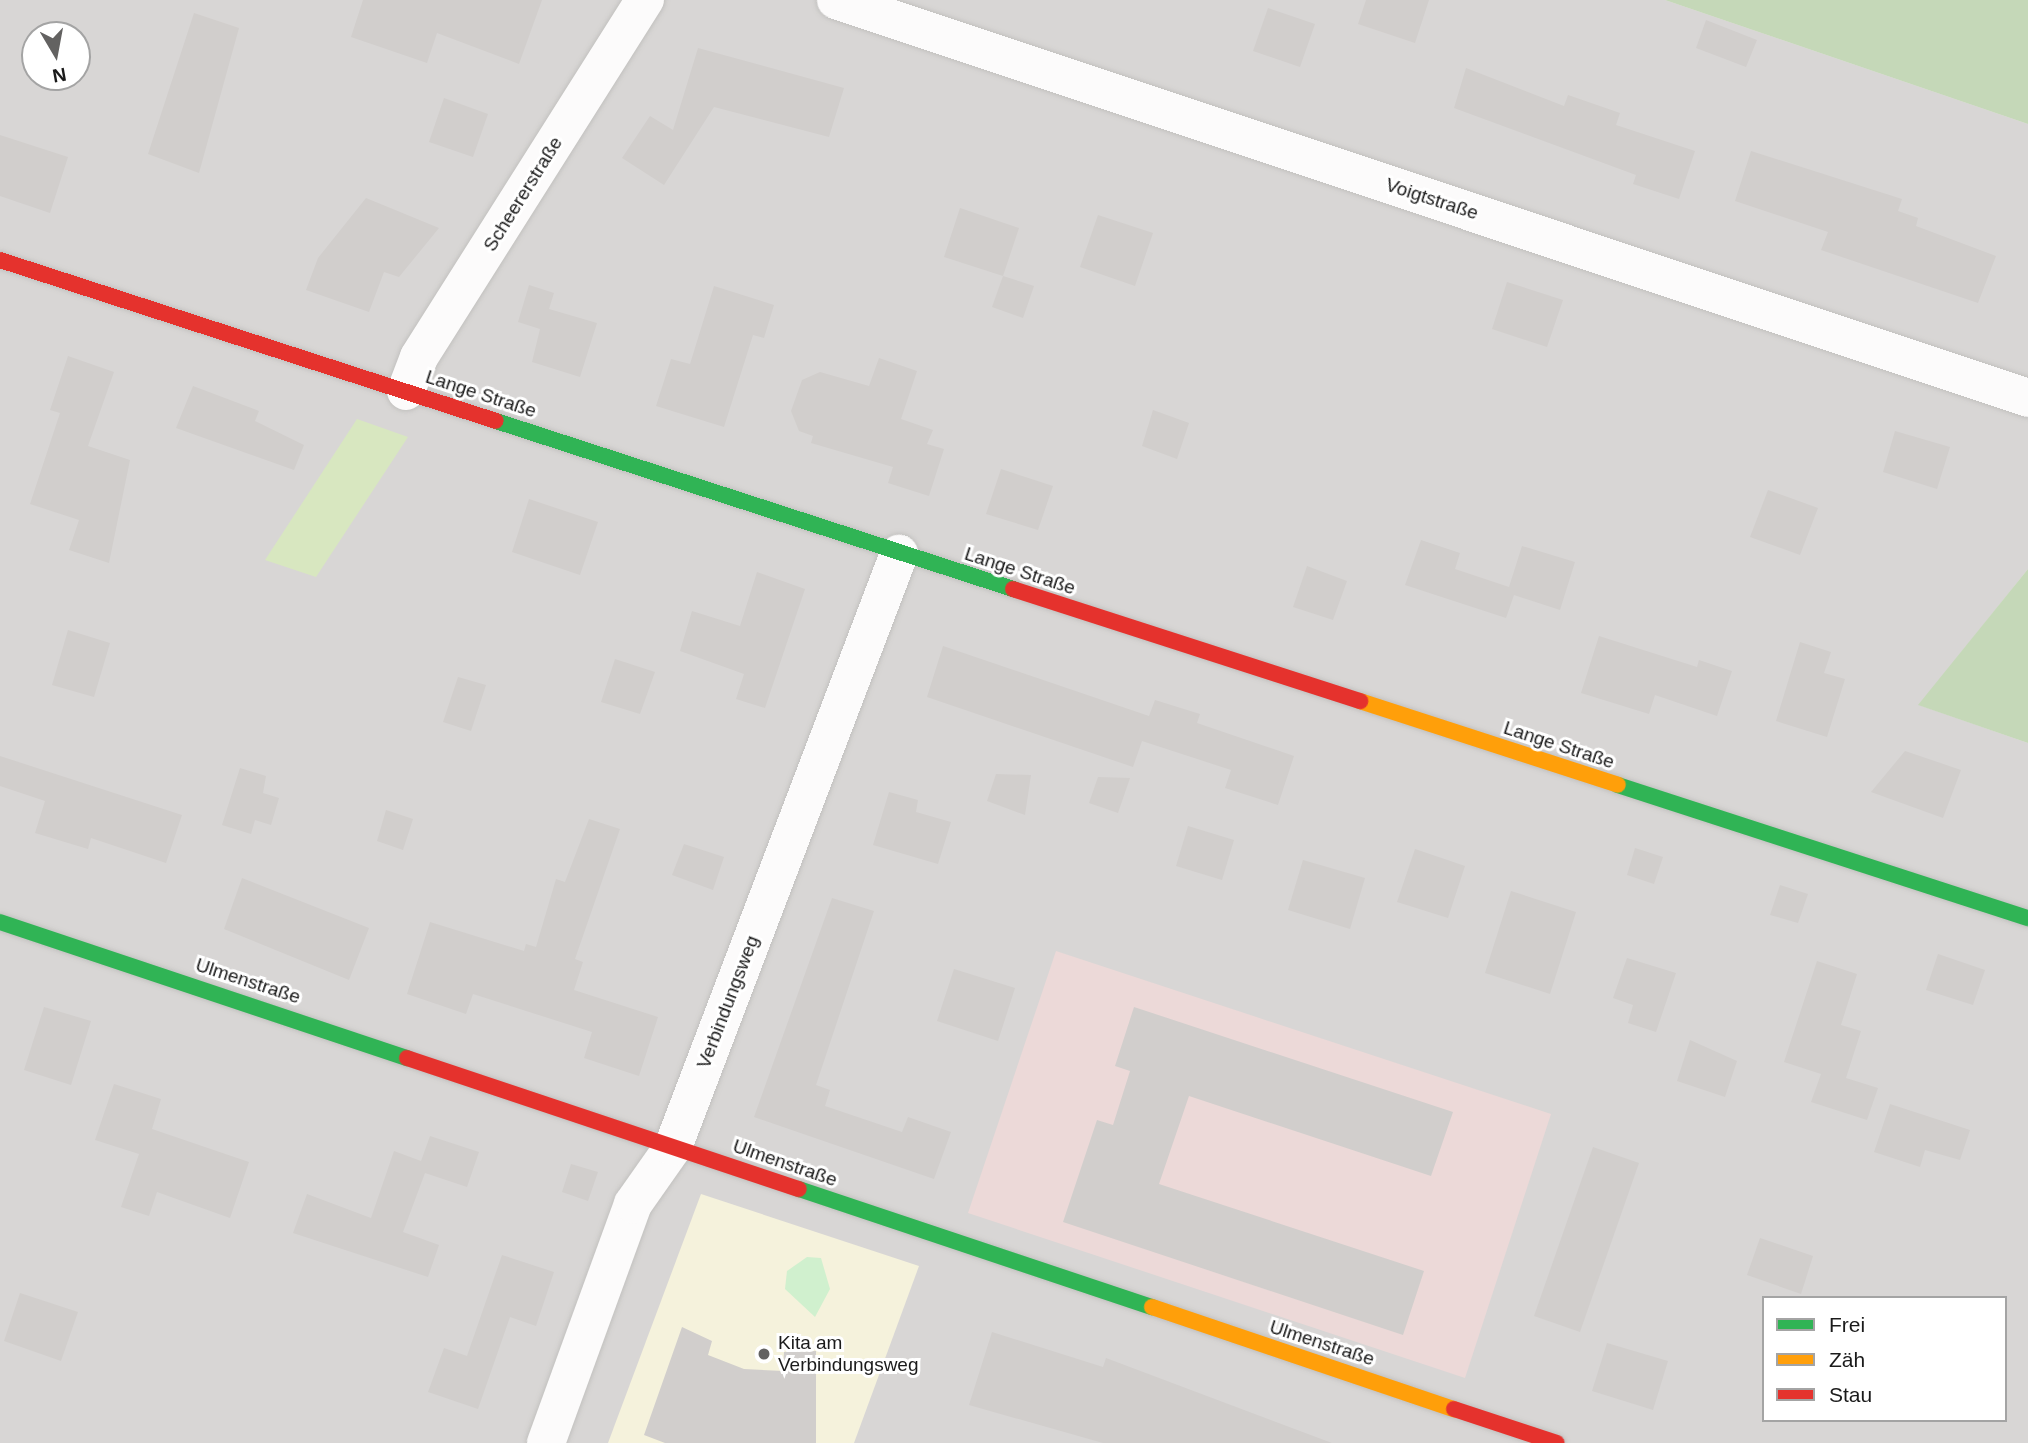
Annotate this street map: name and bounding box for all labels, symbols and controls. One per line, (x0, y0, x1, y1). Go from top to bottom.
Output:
north arrow (21, 21, 91, 91)
text: N (51, 64, 68, 87)
street label: Scheererstraße (479, 132, 567, 256)
street label: Voigtstraße (1383, 173, 1481, 225)
street label: Lange Straße (423, 365, 539, 423)
street label: Lange Straße (962, 542, 1078, 600)
street label: Lange Straße (1501, 716, 1617, 774)
street label: Verbindungsweg (692, 932, 764, 1072)
street label: Ulmenstraße (193, 953, 303, 1009)
street label: Ulmenstraße (730, 1135, 840, 1191)
legend (1762, 1296, 2007, 1422)
text: Frei (1829, 1313, 1865, 1336)
street label: Ulmenstraße (1267, 1315, 1377, 1371)
place label: Kita am Verbindungsweg (778, 1332, 918, 1376)
marker: Kita am Verbindungsweg (756, 1346, 772, 1362)
text: Zäh (1829, 1348, 1865, 1371)
text: Stau (1829, 1383, 1872, 1406)

